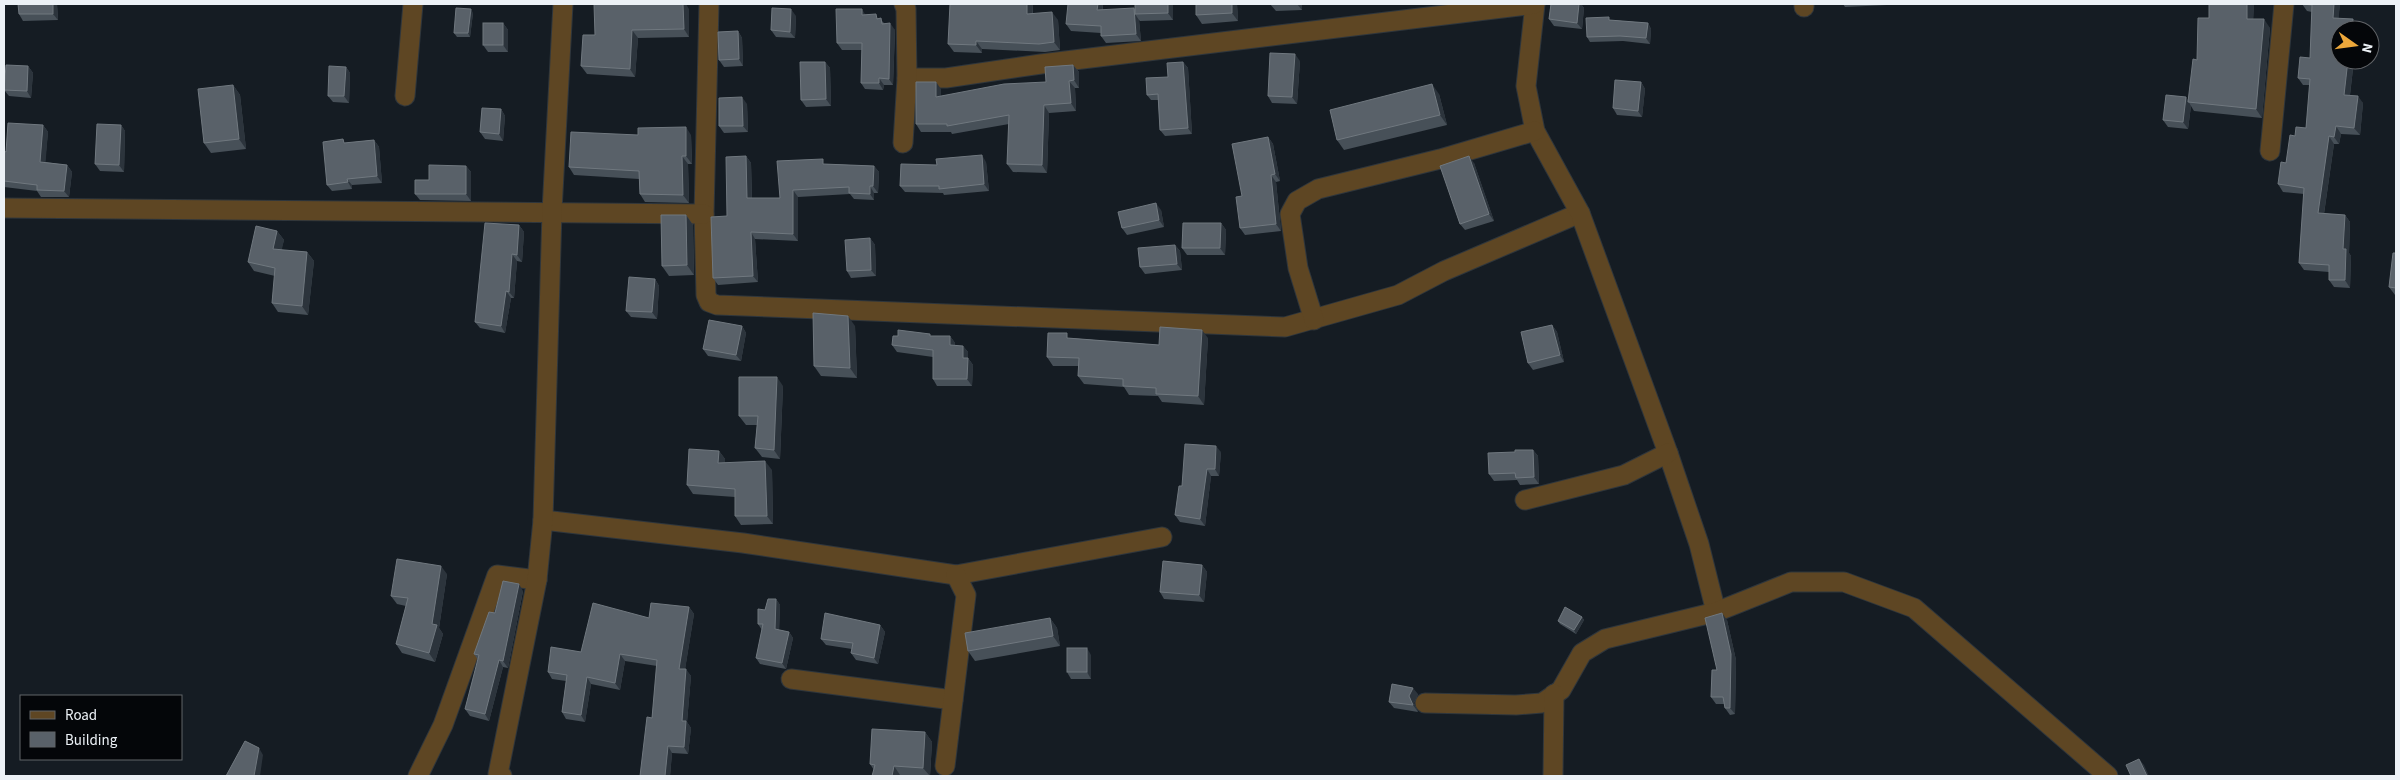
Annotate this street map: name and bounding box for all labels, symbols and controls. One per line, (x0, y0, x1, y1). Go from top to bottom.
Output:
north arrow (2330, 20, 2380, 70)
text: N (2356, 41, 2377, 55)
legend (20, 695, 182, 760)
text: Road (65, 705, 97, 726)
text: Building (65, 730, 118, 751)

